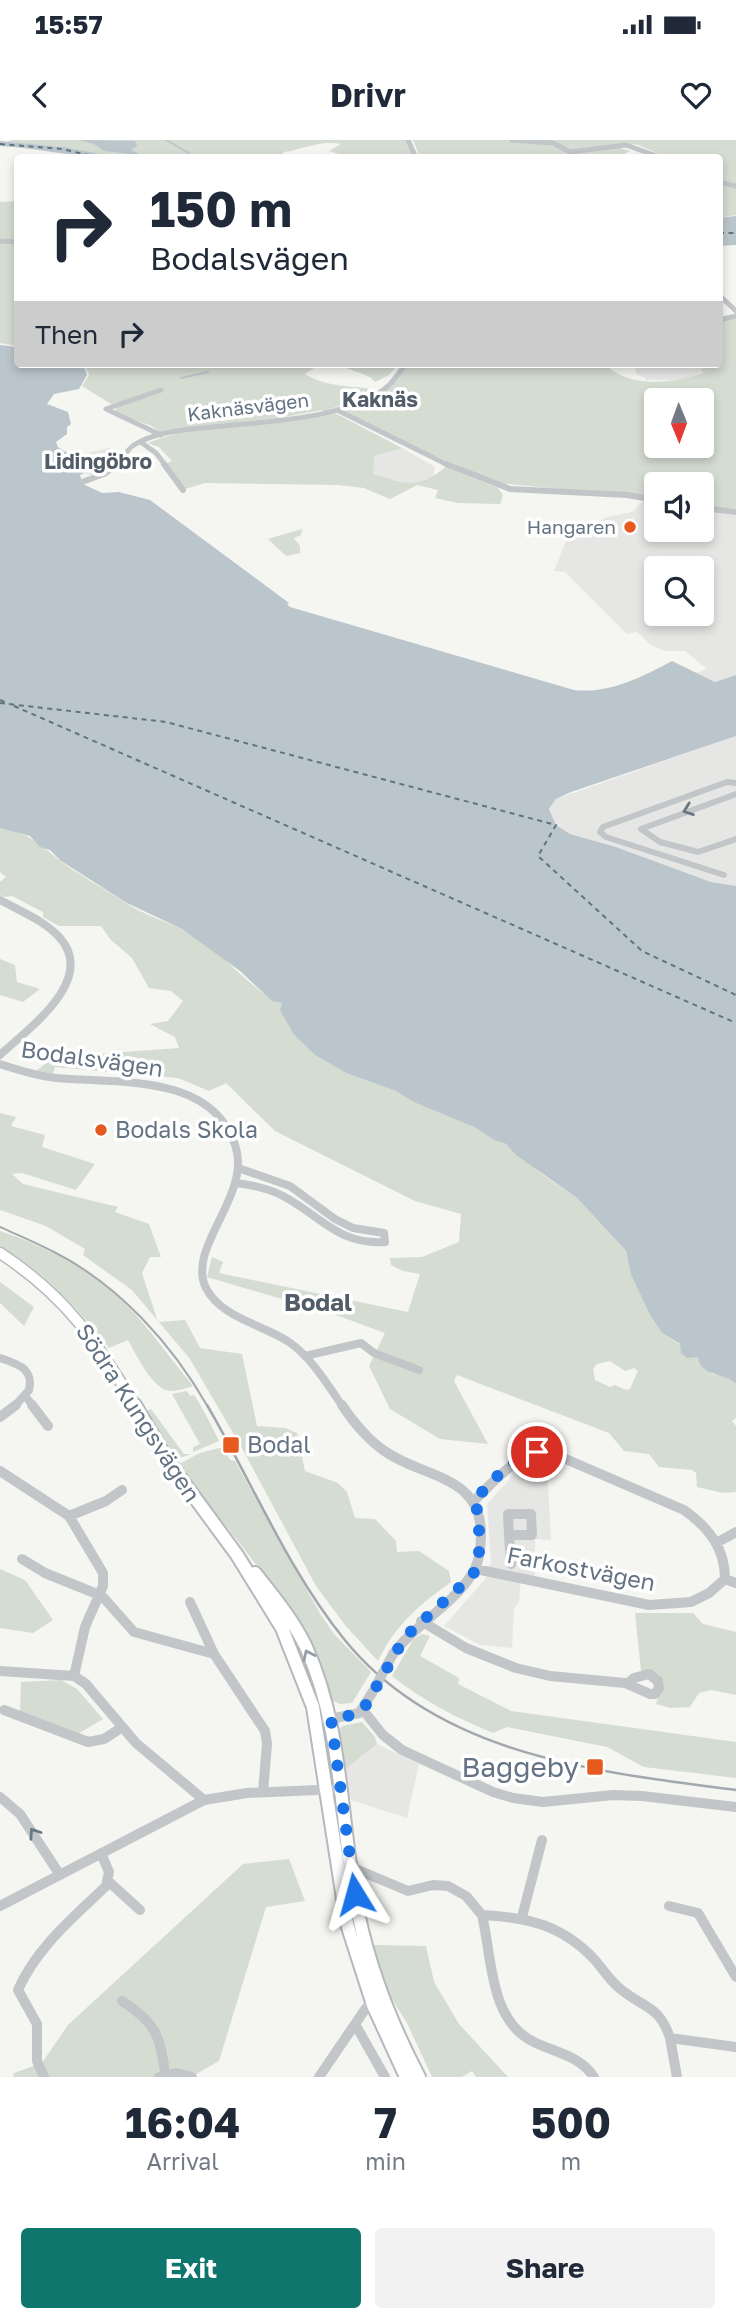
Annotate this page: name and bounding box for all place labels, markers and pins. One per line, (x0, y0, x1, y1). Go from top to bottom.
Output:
place label: Hangaren (527, 515, 616, 538)
marker: Hangaren (622, 519, 638, 535)
place label: Bodals Skola (115, 1115, 258, 1143)
marker: Bodals Skola (93, 1122, 109, 1138)
pin (507, 1422, 567, 1482)
place label: Bodal (247, 1430, 311, 1458)
marker: Bodal (221, 1435, 241, 1455)
place label: Baggeby (461, 1750, 579, 1783)
marker: Baggeby (585, 1757, 605, 1777)

